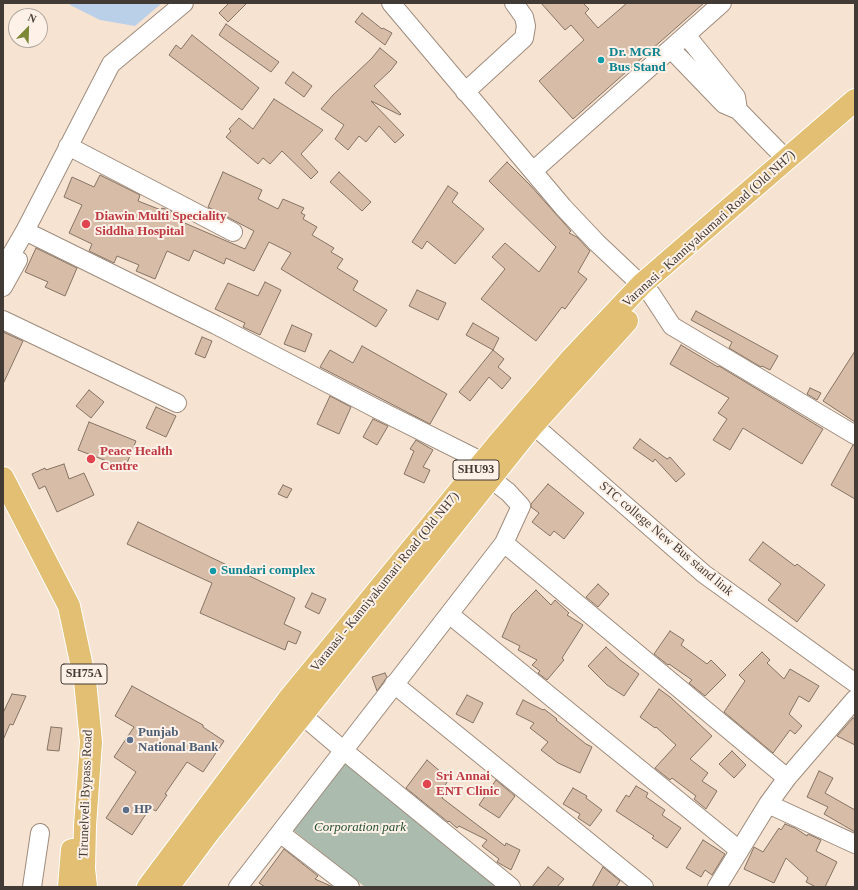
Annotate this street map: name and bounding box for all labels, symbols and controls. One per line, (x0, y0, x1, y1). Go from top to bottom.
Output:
north arrow (8, 8, 48, 48)
text: N (26, 11, 38, 25)
place label: Dr. MGR Bus Stand (609, 45, 666, 76)
marker: Dr. MGR Bus Stand (596, 55, 606, 65)
street label: Varanasi - Kanniyakumari Road (Old NH7) (619, 147, 799, 311)
place label: Diawin Multi Speciality Siddha Hospital (95, 209, 226, 240)
marker: Diawin Multi Speciality Siddha Hospital (80, 218, 92, 230)
place label: Peace Health Centre (100, 444, 173, 475)
marker: Peace Health Centre (85, 453, 97, 465)
road number: SHU93 (453, 460, 499, 480)
street label: STC college New Bus stand link (596, 478, 736, 600)
street label: Varanasi - Kanniyakumari Road (Old NH7) (307, 489, 463, 675)
place label: Sundari complex (221, 563, 315, 579)
marker: Sundari complex (208, 566, 218, 576)
road number: SH75A (61, 664, 107, 684)
place label: Punjab National Bank (138, 725, 219, 756)
street label: Tirunelveli Bypass Road (76, 729, 96, 859)
marker: Punjab National Bank (125, 735, 135, 745)
place label: Sri Annai ENT Clinic (436, 769, 499, 800)
marker: Sri Annai ENT Clinic (421, 778, 433, 790)
place label: HP (134, 802, 152, 818)
marker: HP (121, 805, 131, 815)
park label: Corporation park (314, 820, 406, 836)

